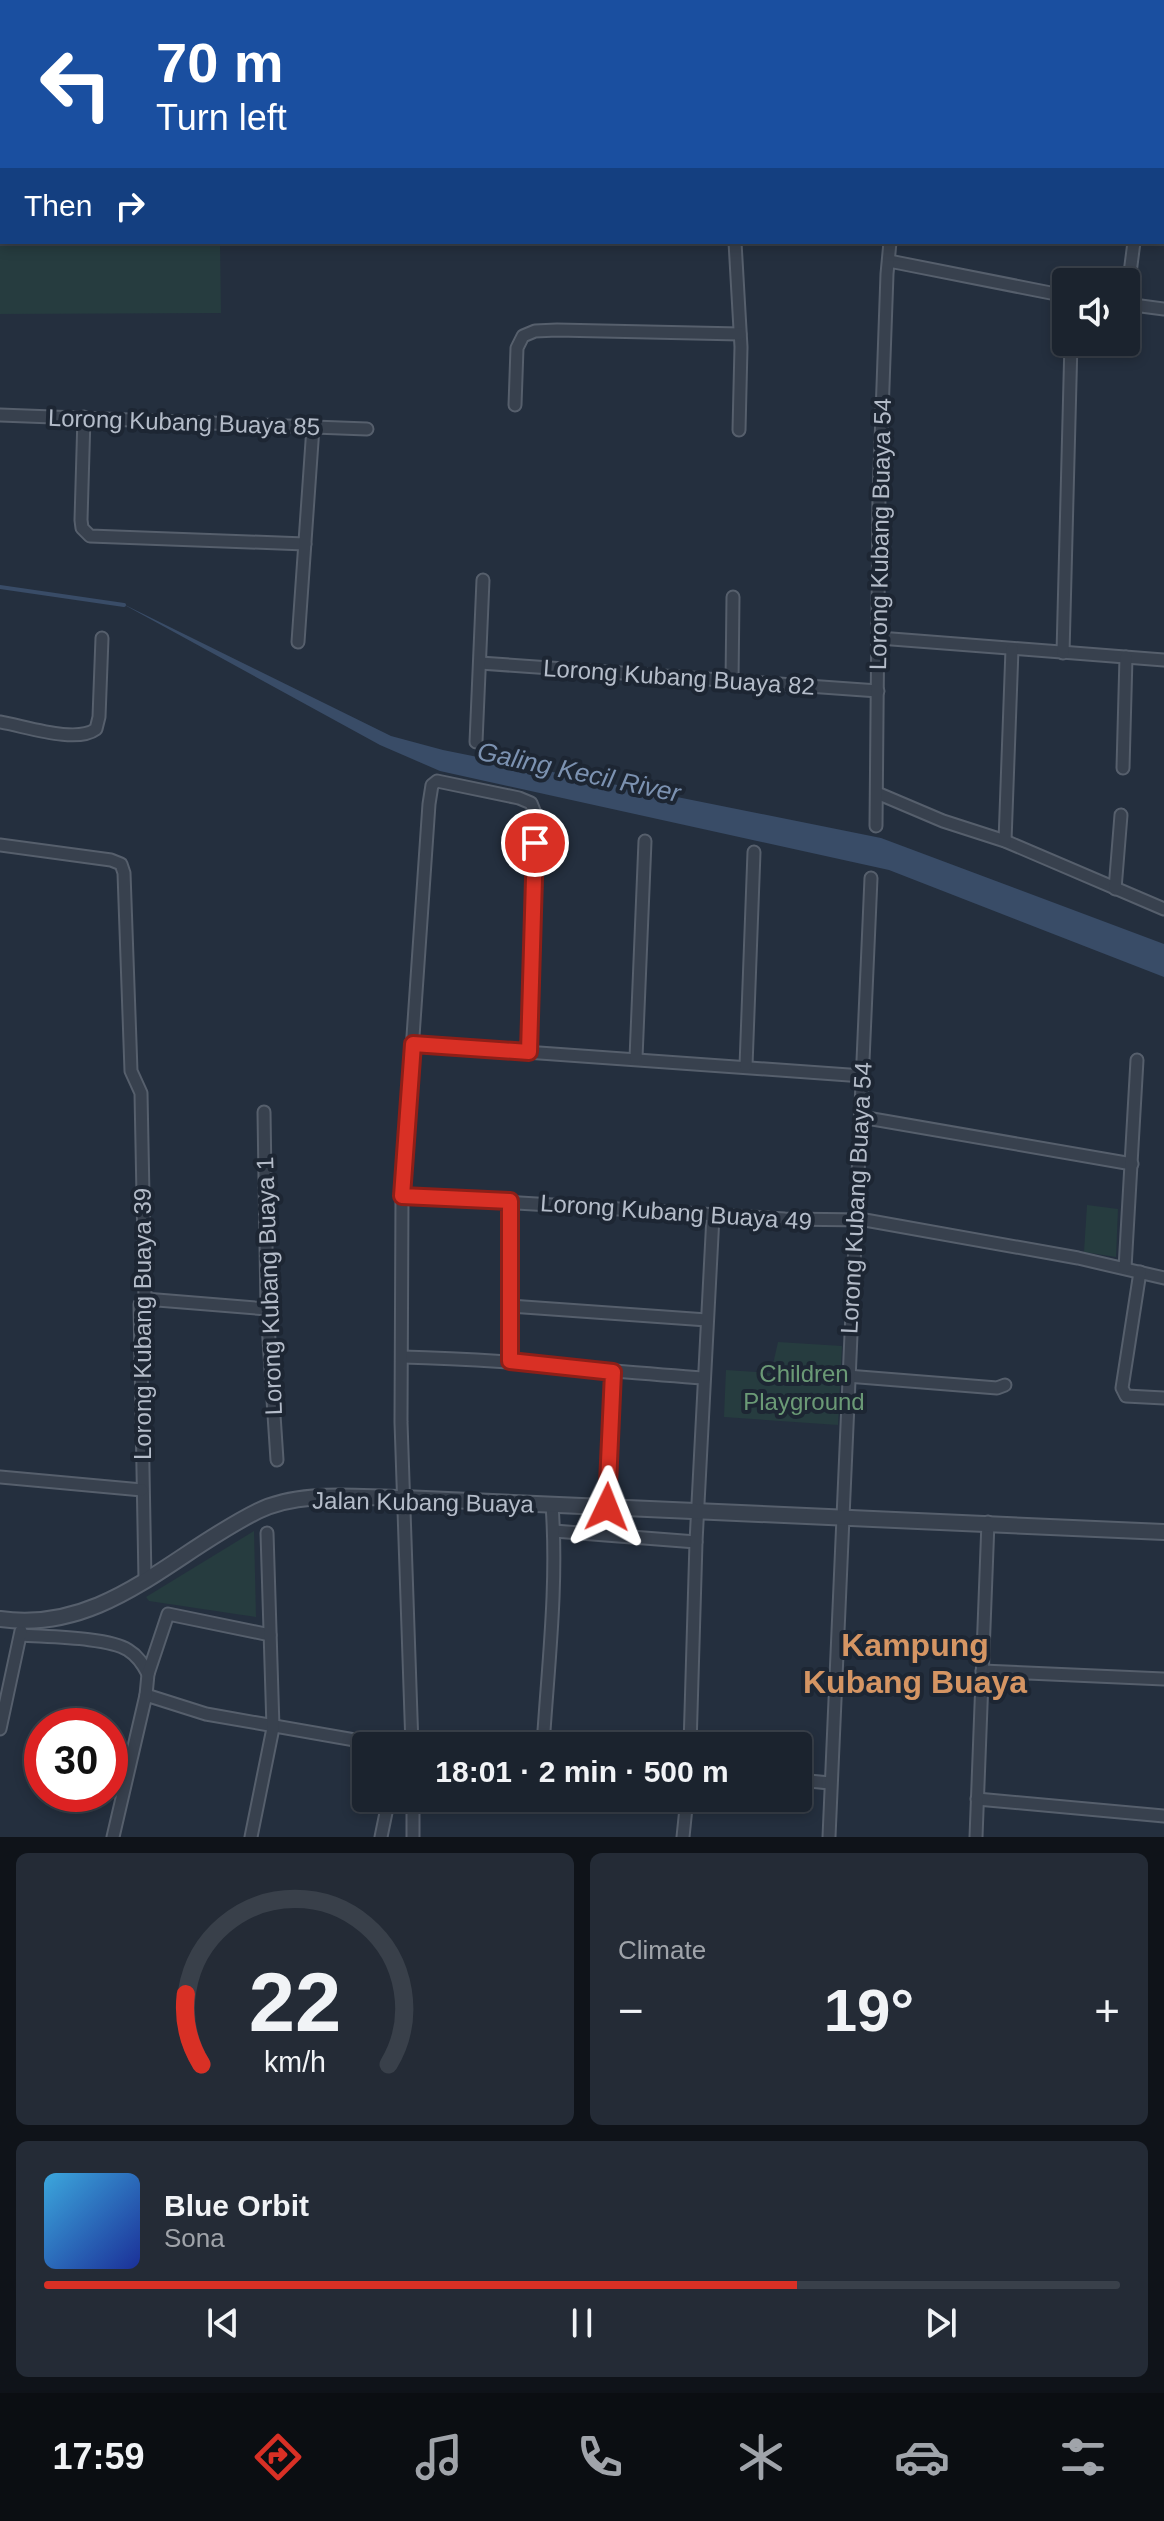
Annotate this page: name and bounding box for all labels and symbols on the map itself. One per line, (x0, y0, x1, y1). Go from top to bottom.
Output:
street label: Lorong Kubang Buaya 54 (864, 398, 896, 670)
street label: Lorong Kubang Buaya 85 (47, 404, 321, 440)
street label: Lorong Kubang Buaya 82 (542, 654, 816, 700)
water label: Galing Kecil River (475, 736, 684, 808)
pin (501, 809, 569, 877)
street label: Lorong Kubang Buaya 54 (835, 1061, 877, 1335)
street label: Lorong Kubang Buaya 1 (251, 1156, 287, 1416)
street label: Lorong Kubang Buaya 39 (129, 1188, 156, 1460)
street label: Lorong Kubang Buaya 49 (539, 1189, 813, 1235)
park label: Children Playground (743, 1360, 865, 1415)
position arrow (565, 1465, 649, 1549)
street label: Jalan Kubang Buaya (312, 1487, 535, 1517)
district label: Kampung Kubang Buaya (803, 1627, 1027, 1700)
speed limit sign: 30 (24, 1708, 128, 1812)

